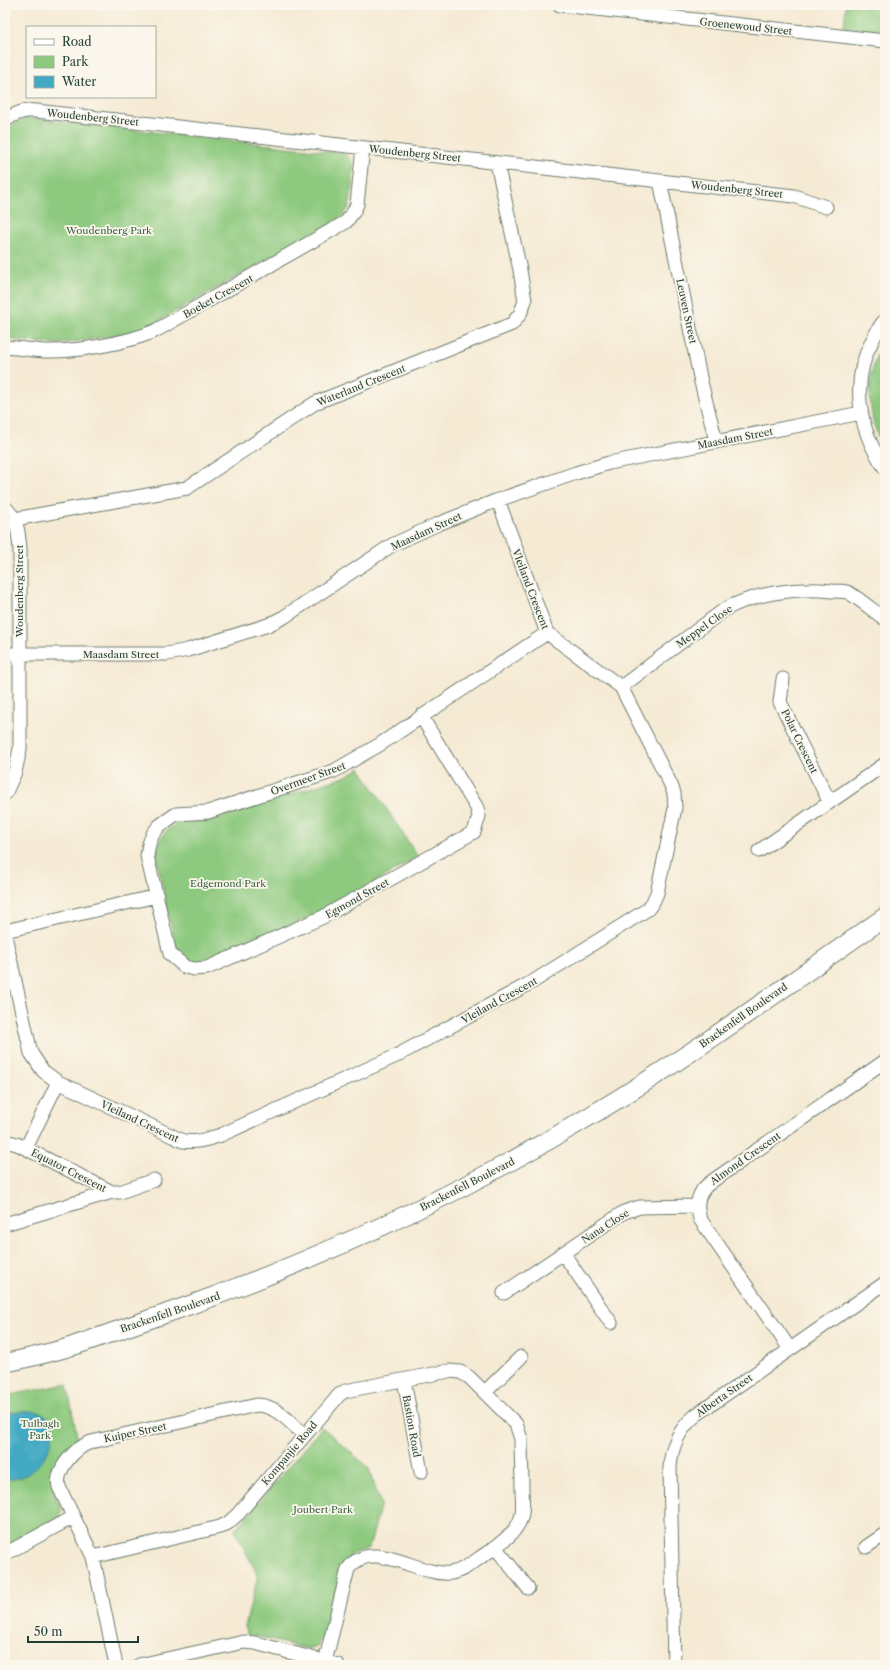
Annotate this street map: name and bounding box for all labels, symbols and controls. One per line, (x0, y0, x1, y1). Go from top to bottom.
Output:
street label: Groenewoud Street (699, 15, 793, 38)
legend (26, 26, 156, 98)
text: Road (62, 34, 92, 49)
text: Park (62, 54, 89, 69)
text: Water (61, 74, 96, 89)
street label: Woudenberg Street (45, 106, 140, 129)
street label: Woudenberg Street (367, 142, 462, 165)
street label: Woudenberg Street (689, 178, 784, 201)
park label: Woudenberg Park (65, 224, 153, 237)
street label: Boeket Crescent (181, 272, 256, 321)
street label: Leuven Street (673, 277, 700, 345)
street label: Waterland Crescent (314, 362, 408, 410)
street label: Maasdam Street (696, 425, 774, 452)
street label: Maasdam Street (389, 509, 464, 554)
street label: Woudenberg Street (13, 544, 26, 638)
street label: Vleiland Crescent (509, 546, 552, 632)
street label: Meppel Close (674, 602, 735, 651)
street label: Maasdam Street (83, 648, 160, 661)
street label: Polar Crescent (778, 707, 821, 776)
street label: Overmeer Street (269, 759, 348, 798)
street label: Egmond Street (323, 875, 392, 921)
park label: Edgemond Park (190, 877, 267, 890)
street label: Vleiland Crescent (458, 974, 540, 1027)
street label: Brackenfell Boulevard (697, 980, 790, 1051)
street label: Vleiland Crescent (98, 1097, 181, 1145)
street label: Almond Crescent (707, 1129, 783, 1188)
street label: Equator Crescent (29, 1146, 109, 1195)
street label: Brackenfell Boulevard (418, 1155, 517, 1214)
street label: Nana Close (579, 1206, 632, 1247)
street label: Brackenfell Boulevard (119, 1289, 222, 1336)
street label: Alberta Street (693, 1371, 755, 1420)
street label: Bastion Road (400, 1394, 423, 1458)
park label: Tulbagh Park (20, 1417, 60, 1442)
street label: Kuiper Street (103, 1419, 168, 1445)
street label: Kompanjie Road (259, 1419, 320, 1488)
park label: Joubert Park (291, 1503, 354, 1516)
scale bar (28, 1618, 138, 1644)
text: 50 m (34, 1624, 63, 1639)

